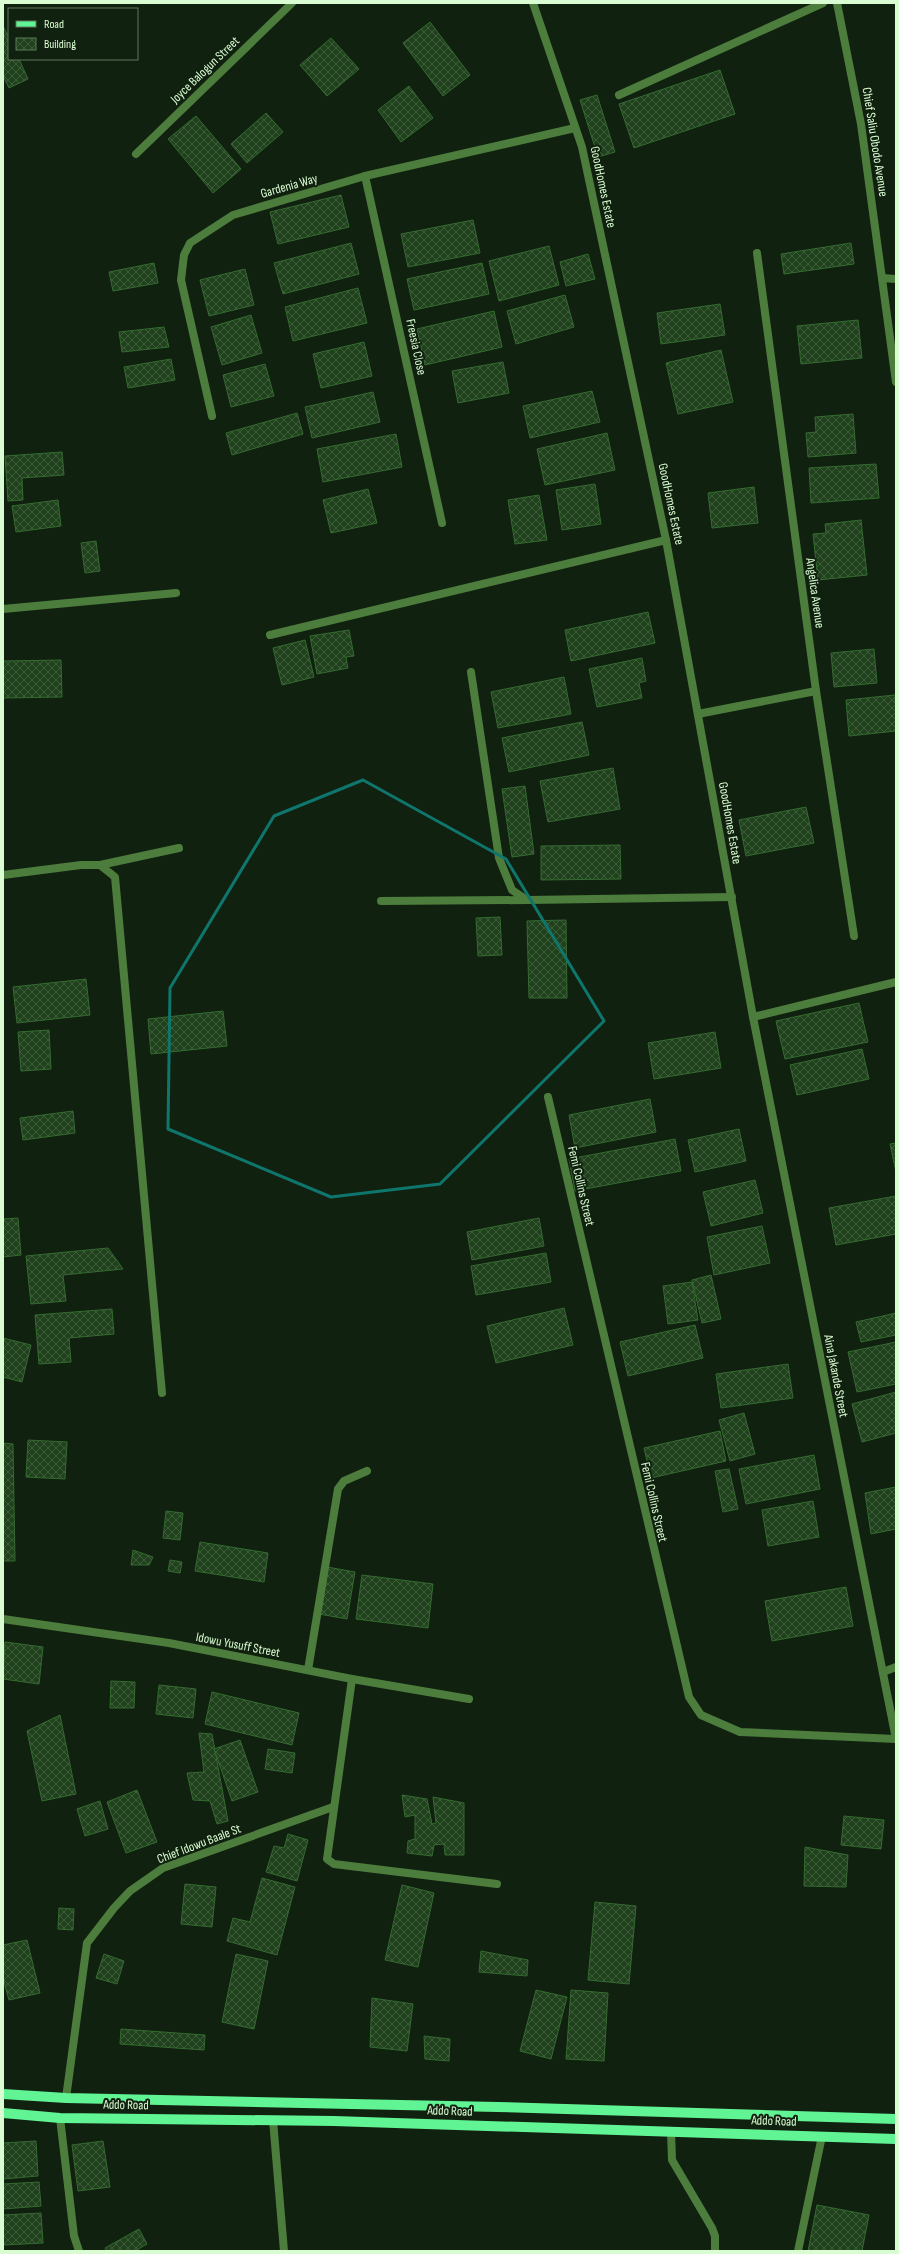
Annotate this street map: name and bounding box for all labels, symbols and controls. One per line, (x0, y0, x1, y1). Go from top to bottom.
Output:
legend (8, 8, 138, 60)
text: Road (44, 17, 64, 32)
street label: Joyce Balogun Street (166, 33, 243, 108)
text: Building (44, 37, 76, 52)
street label: Chief Saliu Obodo Avenue (858, 86, 892, 198)
street label: GoodHomes Estate (587, 145, 619, 229)
street label: Gardenia Way (259, 170, 319, 202)
street label: Freesia Close (402, 317, 430, 377)
street label: GoodHomes Estate (655, 462, 687, 546)
street label: Angelica Avenue (802, 556, 828, 629)
street label: GoodHomes Estate (715, 781, 745, 865)
street label: Femi Collins Street (564, 1144, 598, 1228)
street label: Aina Jakande Street (820, 1332, 852, 1419)
street label: Femi Collins Street (637, 1460, 671, 1544)
street label: Idowu Yusuff Street (194, 1629, 282, 1661)
street label: Chief Idowu Baale St (155, 1821, 243, 1867)
street label: Addo Road (102, 2097, 149, 2113)
street label: Addo Road (426, 2102, 473, 2120)
street label: Addo Road (750, 2112, 797, 2130)

